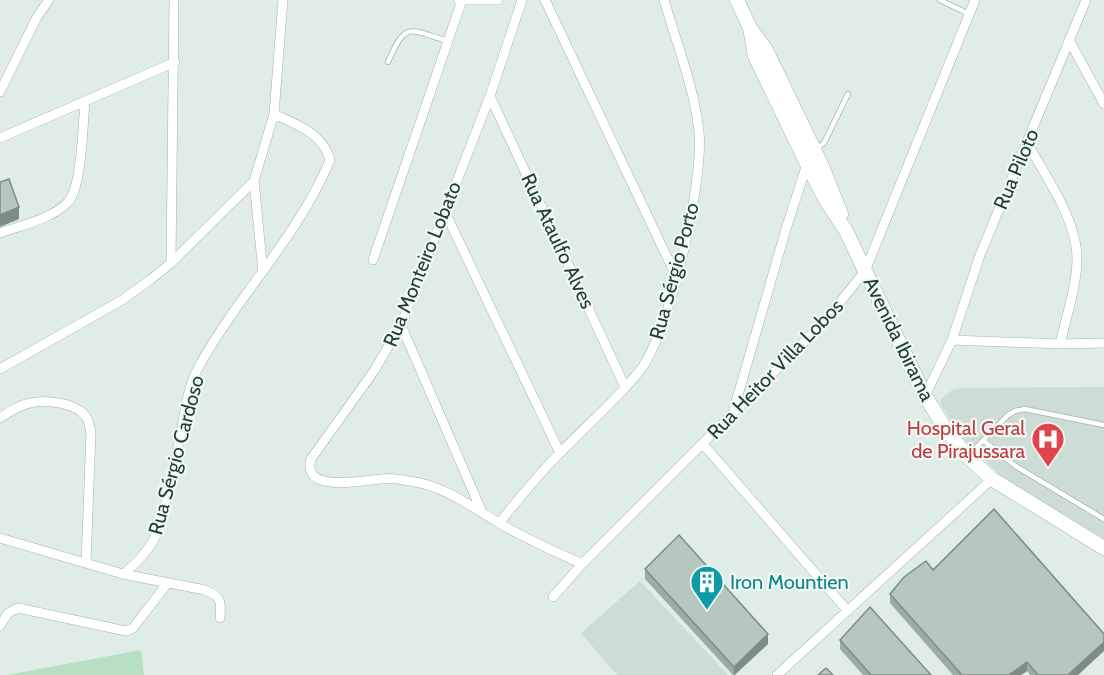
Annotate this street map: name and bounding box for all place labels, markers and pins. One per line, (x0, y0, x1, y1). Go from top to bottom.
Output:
place label: Hospital Geral de Pirajussara (907, 416, 1025, 463)
hospital icon: Hospital Geral de Pirajussara (1030, 421, 1066, 468)
building icon: Iron Mountien (689, 564, 725, 611)
place label: Iron Mountien (730, 570, 849, 594)

